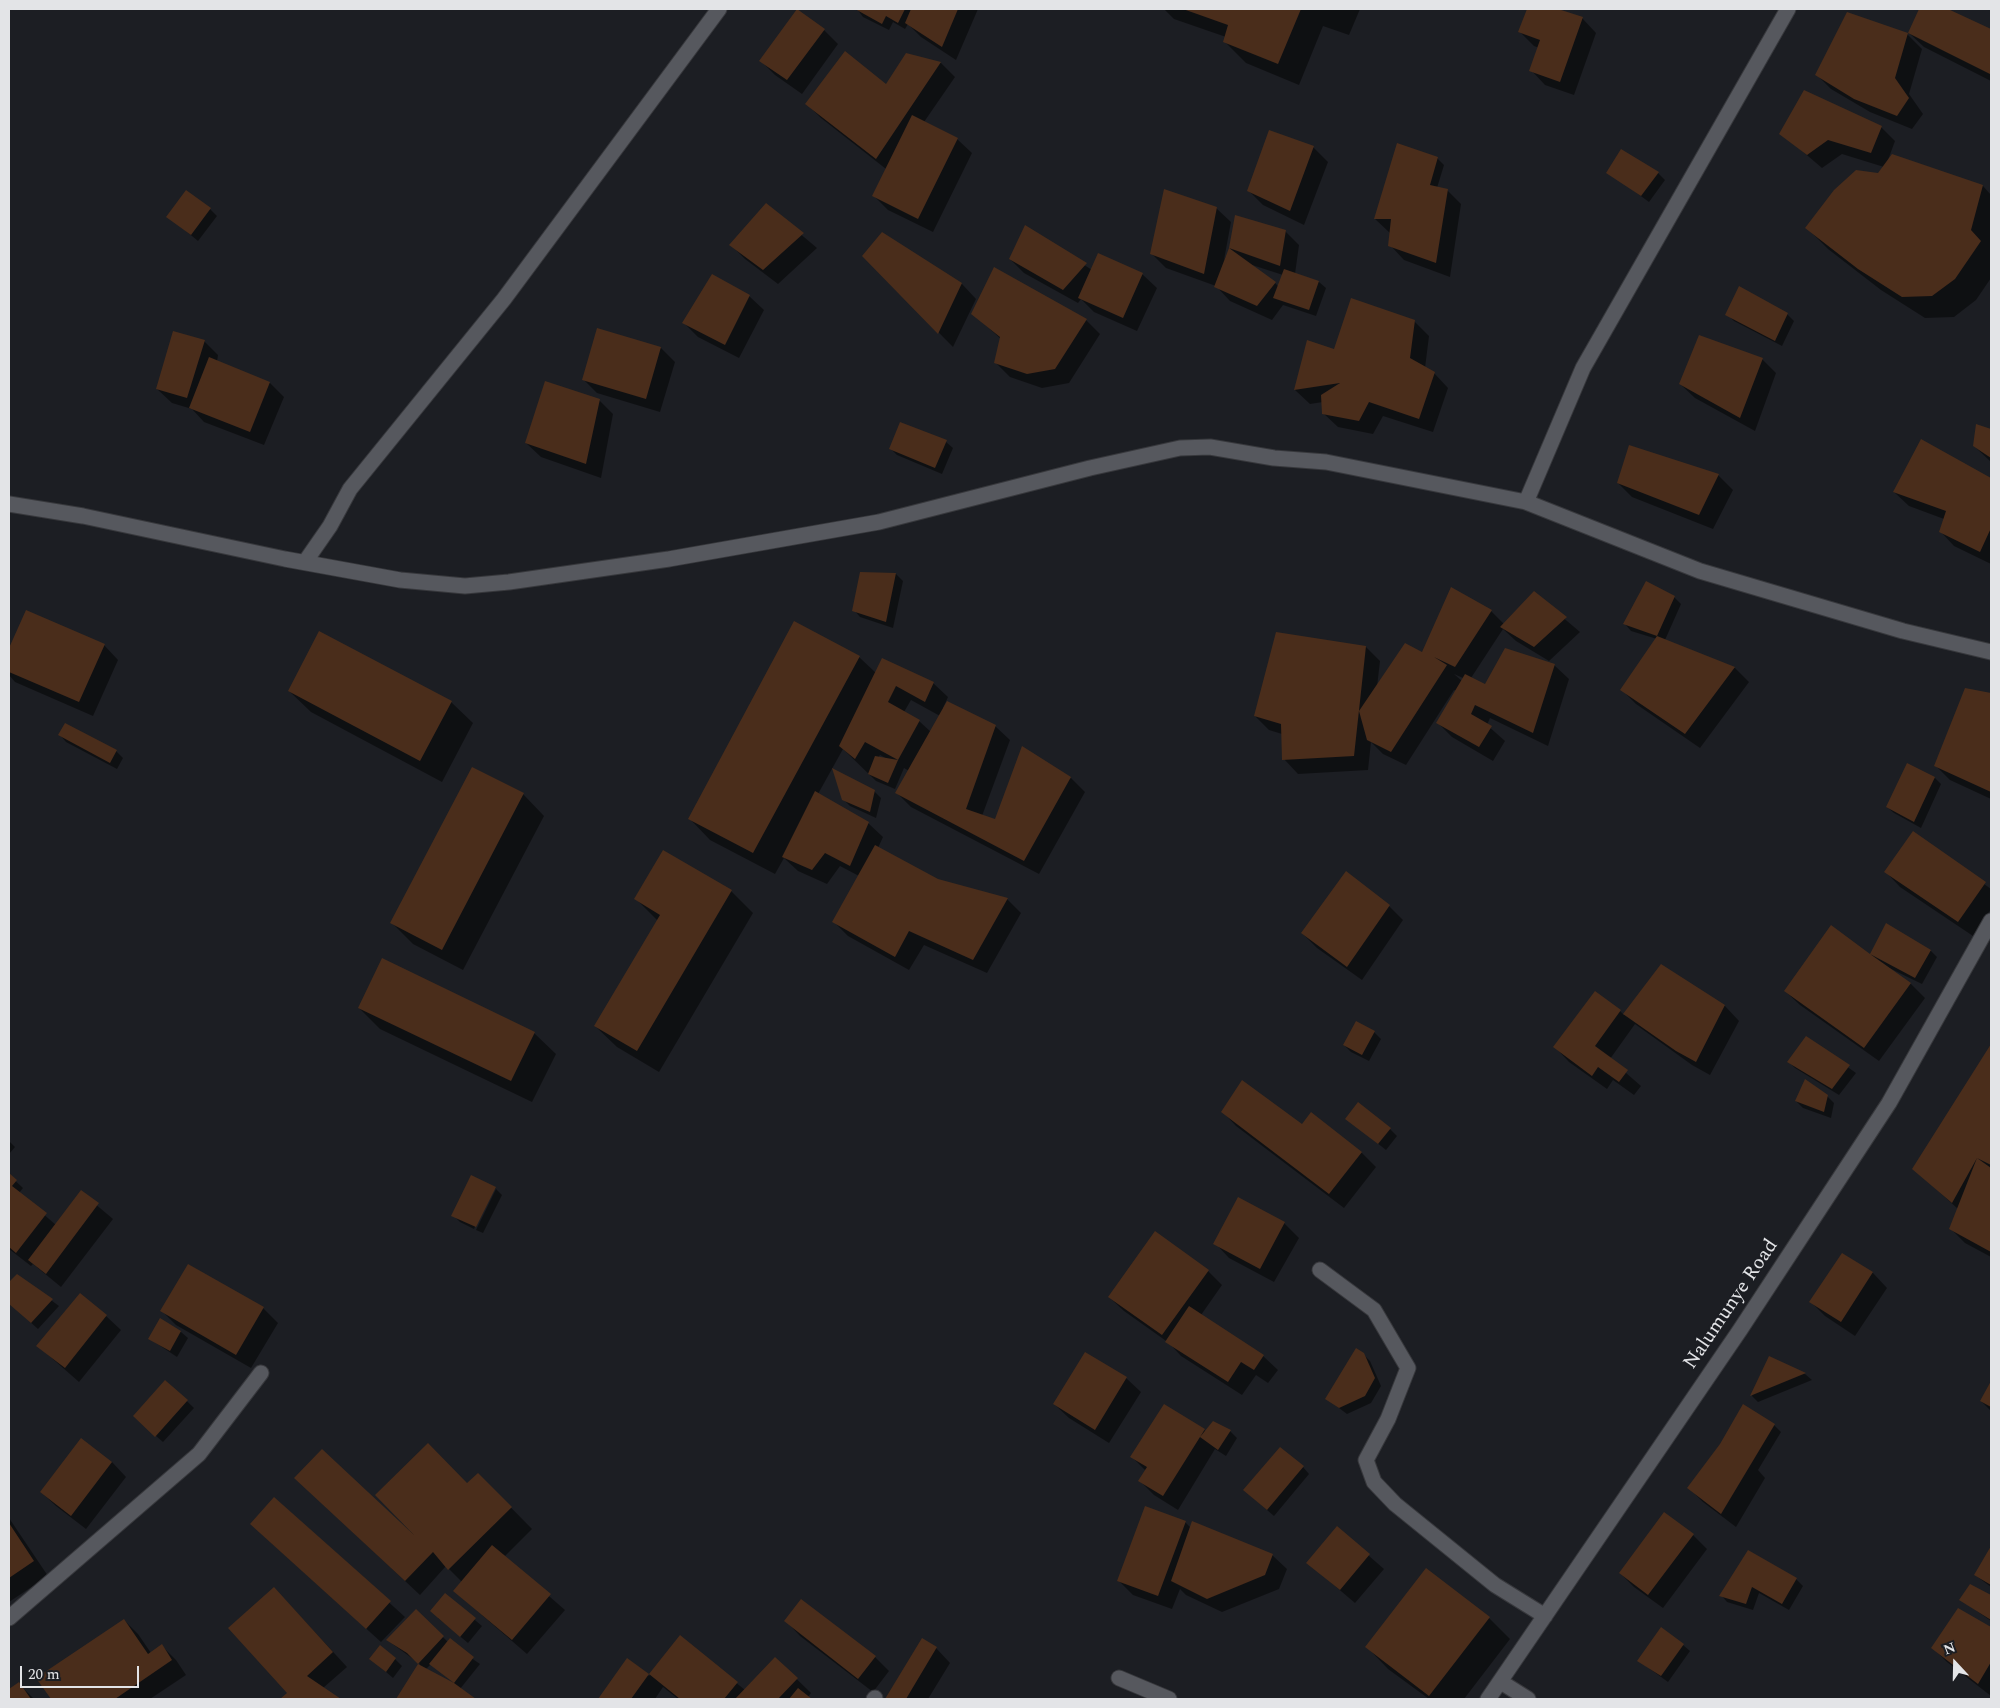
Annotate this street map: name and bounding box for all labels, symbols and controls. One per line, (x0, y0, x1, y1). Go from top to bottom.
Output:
street label: Nalumunye Road (1680, 1235, 1784, 1375)
text: N (1940, 1637, 1959, 1660)
north arrow (1930, 1638, 1980, 1688)
scale bar (22, 1656, 141, 1688)
text: 20 m (28, 1663, 60, 1686)

